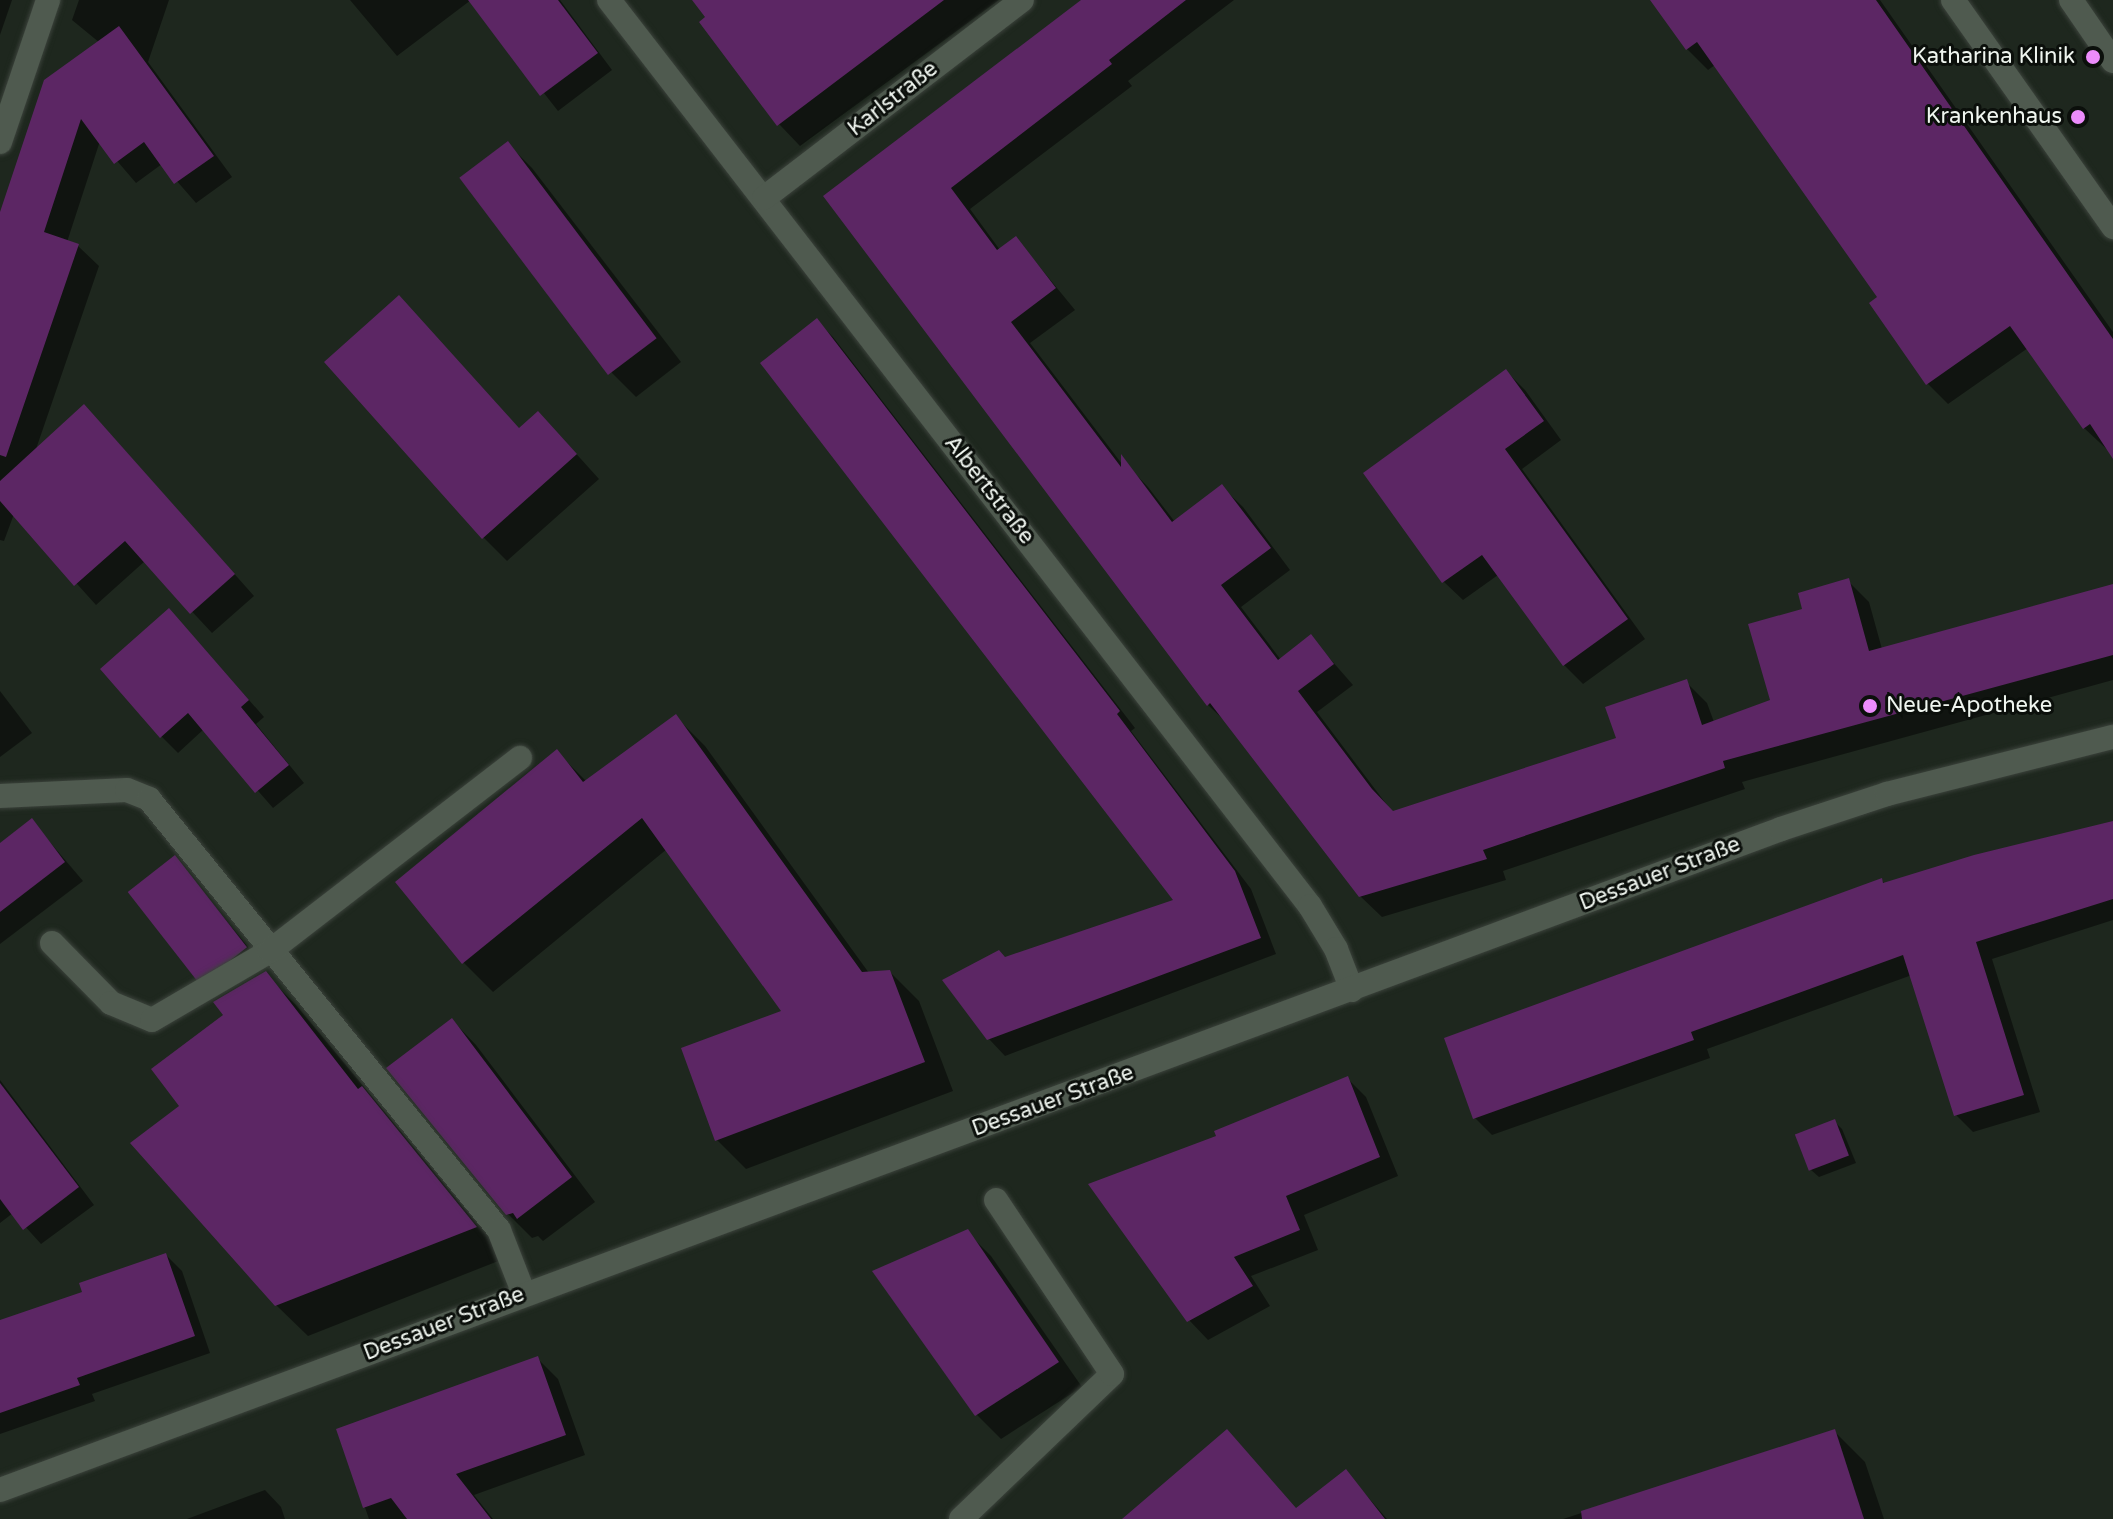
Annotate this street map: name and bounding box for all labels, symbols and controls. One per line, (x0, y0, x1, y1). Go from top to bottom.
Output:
place label: Katharina Klinik (1912, 44, 2075, 70)
marker: Katharina Klinik (2082, 46, 2104, 68)
street label: Karlstraße (843, 56, 943, 142)
place label: Krankenhaus (1926, 104, 2062, 130)
marker: Krankenhaus (2069, 108, 2087, 126)
street label: Albertstraße (938, 430, 1040, 550)
place label: Neue-Apotheke (1886, 693, 2052, 719)
marker: Neue-Apotheke (1861, 697, 1879, 715)
street label: Dessauer Straße (1576, 831, 1744, 917)
street label: Dessauer Straße (969, 1060, 1137, 1142)
street label: Dessauer Straße (360, 1281, 528, 1367)

